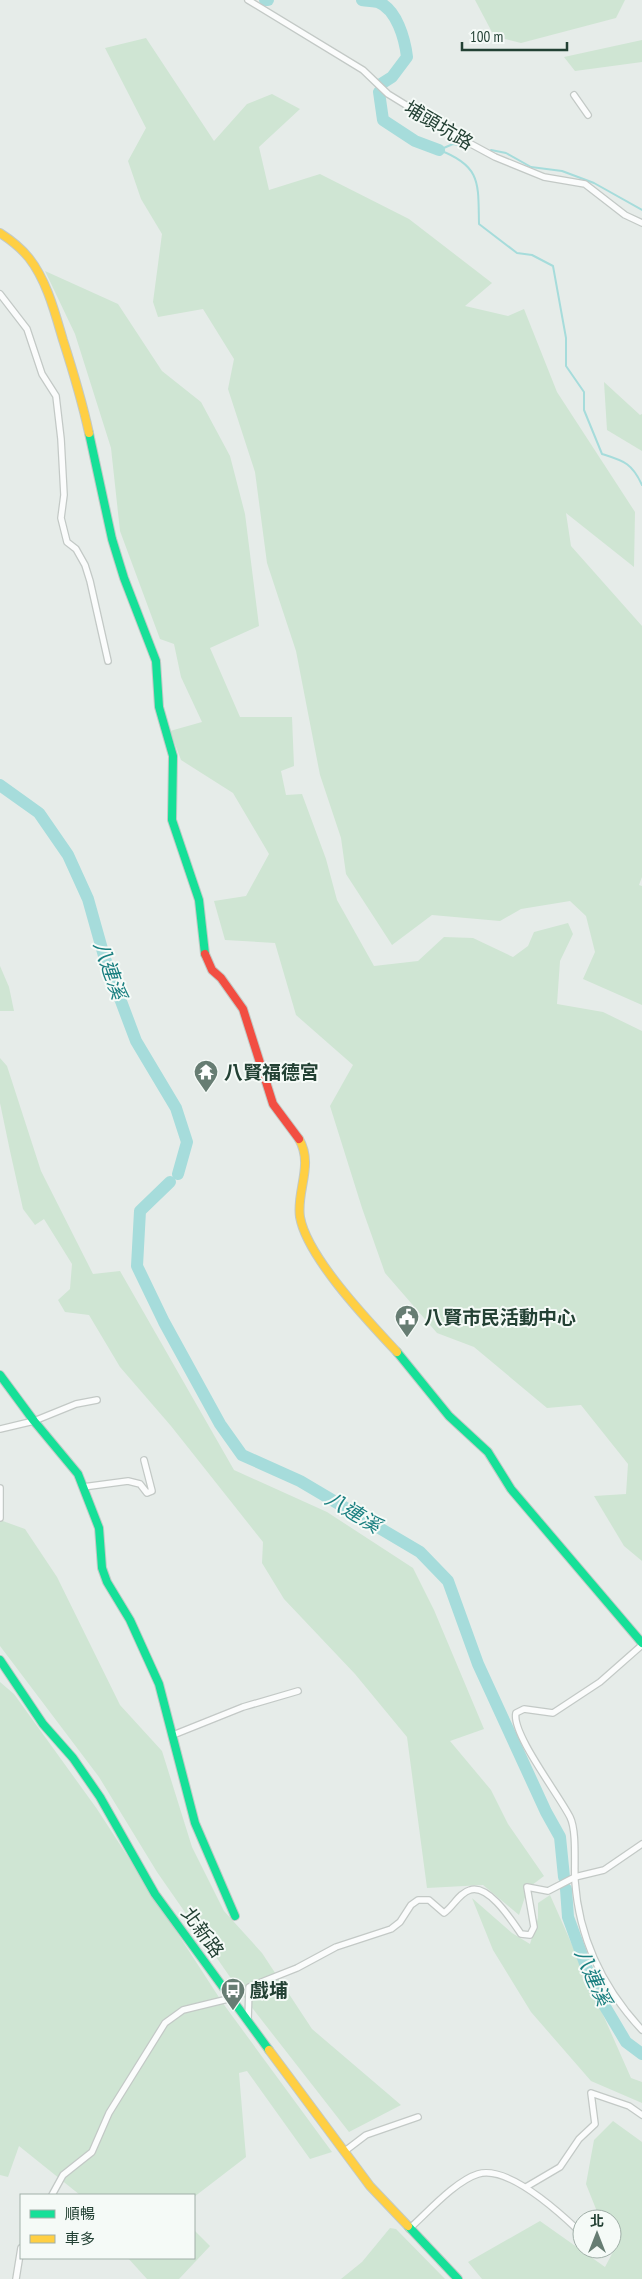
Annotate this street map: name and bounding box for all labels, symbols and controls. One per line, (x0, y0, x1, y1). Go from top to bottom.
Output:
scale bar (462, 20, 567, 52)
text: 100 m (470, 27, 503, 46)
street label: 埔頭坑路 (400, 95, 478, 155)
water label: 八連溪 (88, 937, 133, 1005)
temple icon: 八賢福德宮 (193, 1059, 219, 1093)
place label: 八賢福德宮 (224, 1060, 319, 1084)
public building icon: 八賢市民活動中心 (394, 1304, 420, 1338)
place label: 八賢市民活動中心 (424, 1305, 576, 1329)
water label: 八連溪 (321, 1485, 388, 1540)
street label: 北新路 (177, 1902, 229, 1962)
water label: 八連溪 (569, 1944, 618, 2012)
bus stop icon: 戲埔 (220, 1977, 246, 2011)
place label: 戲埔 (250, 1978, 288, 2002)
legend (20, 2194, 195, 2259)
text: 順暢 (65, 2204, 95, 2223)
north arrow (572, 2209, 622, 2259)
text: 北 (590, 2212, 604, 2230)
text: 車多 (65, 2229, 95, 2248)

